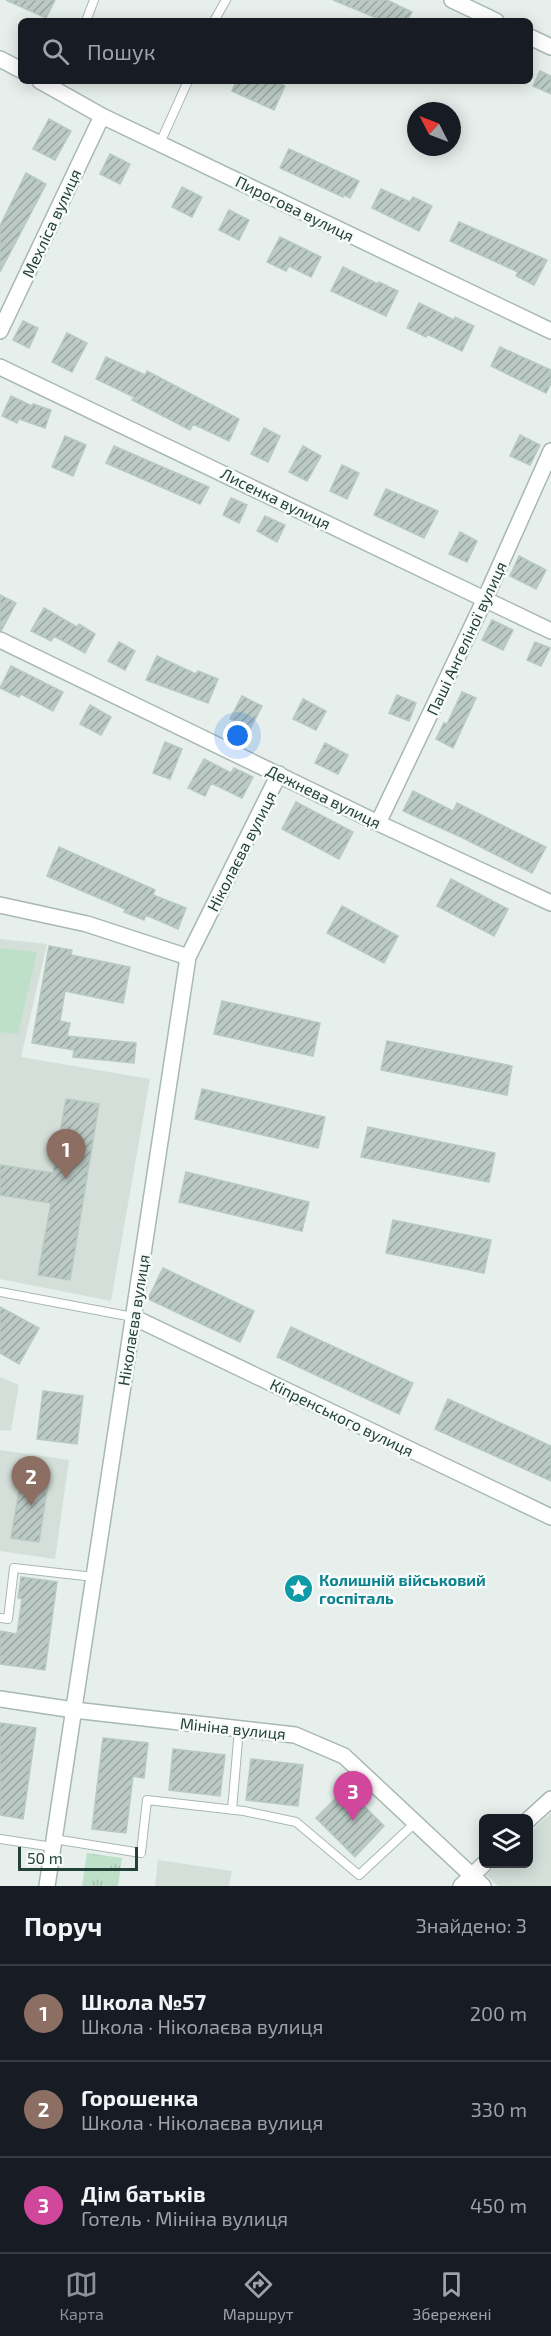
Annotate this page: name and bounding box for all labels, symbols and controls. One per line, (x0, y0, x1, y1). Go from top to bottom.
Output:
search box (18, 18, 533, 84)
icon: search (39, 35, 72, 68)
text: Пошук (87, 38, 156, 64)
north arrow (407, 102, 461, 156)
street label: Мехліса вулиця (18, 166, 85, 281)
street label: Пирогова вулиця (232, 171, 357, 246)
street label: Лисенка вулиця (218, 463, 334, 534)
street label: Паші Ангеліної вулиця (422, 558, 511, 718)
your location (223, 721, 252, 750)
street label: Дежнева вулиця (263, 760, 384, 833)
street label: Ніколаєва вулиця (202, 788, 280, 915)
pin: 1 (46, 1130, 86, 1179)
street label: Ніколаєва вулиця (113, 1253, 154, 1387)
street label: Кіпренського вулиця (267, 1374, 417, 1461)
pin: 2 (12, 1456, 51, 1506)
place label: Колишній військовий госпіталь (319, 1570, 486, 1607)
place icon: Колишній військовий госпіталь (282, 1572, 314, 1604)
street label: Мініна вулиця (179, 1713, 287, 1744)
pin: 3 (334, 1772, 372, 1821)
map controls (479, 1814, 533, 1868)
button: layers (479, 1814, 533, 1868)
scale bar (18, 1844, 138, 1872)
text: 50 m (27, 1848, 63, 1867)
text: Поруч (24, 1910, 102, 1941)
text: Знайдено: 3 (416, 1913, 527, 1937)
text: Школа №57 (81, 1988, 206, 2014)
text: 1 (39, 2001, 48, 2025)
text: 200 m (470, 2001, 527, 2025)
text: Школа · Ніколаєва вулиця (81, 2014, 323, 2038)
text: Горошенка (81, 2084, 198, 2110)
text: 2 (38, 2097, 49, 2121)
text: 330 m (471, 2097, 527, 2121)
text: Школа · Ніколаєва вулиця (81, 2110, 323, 2134)
text: Дім батьків (81, 2180, 206, 2206)
text: 3 (38, 2193, 49, 2217)
text: 450 m (470, 2193, 527, 2217)
text: Готель · Мініна вулиця (81, 2206, 288, 2230)
tab: Карта (59, 2268, 104, 2323)
tab: Маршрут (223, 2268, 294, 2323)
tab: Збережені (412, 2268, 492, 2323)

